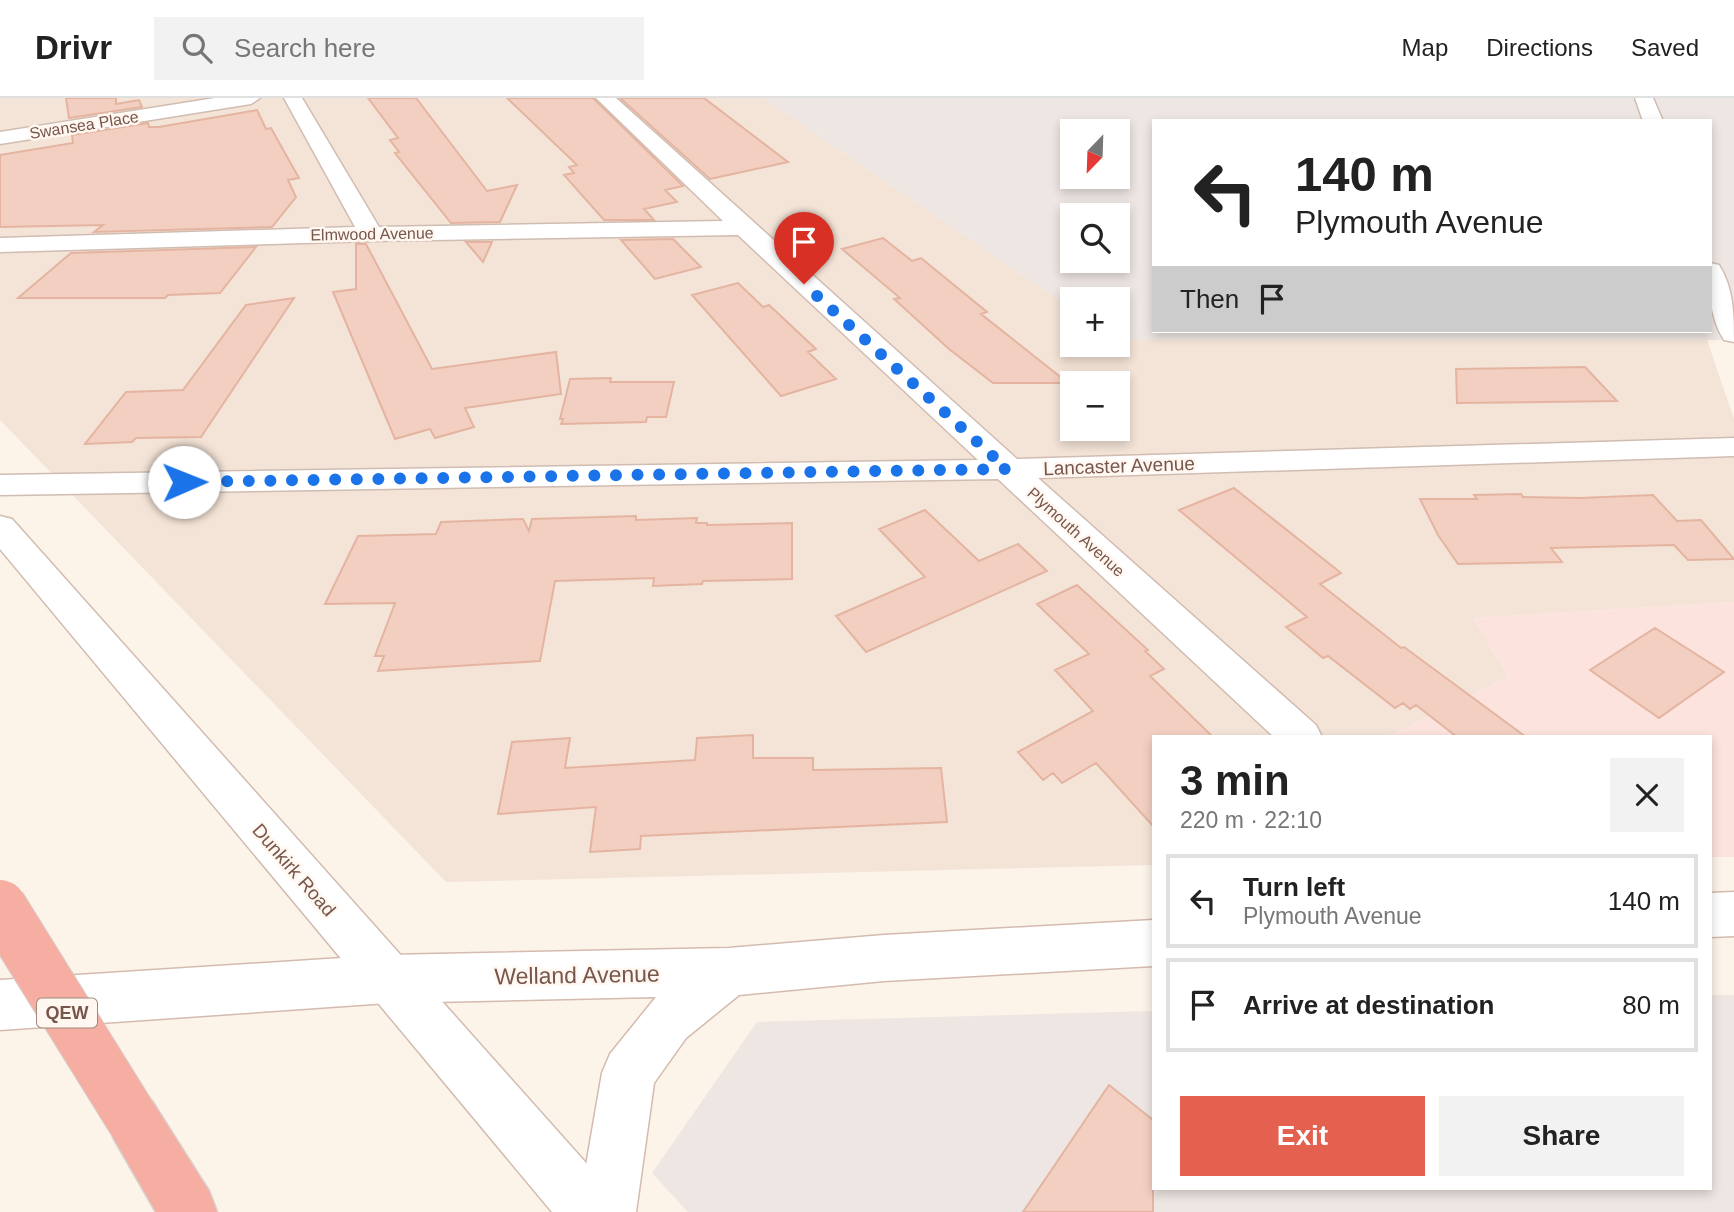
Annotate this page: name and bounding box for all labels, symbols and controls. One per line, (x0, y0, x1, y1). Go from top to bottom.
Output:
search box (154, 17, 644, 80)
text: Drivr (35, 29, 112, 66)
icon: search (178, 29, 216, 67)
text: Search here (234, 33, 376, 63)
text: Map (1402, 34, 1448, 61)
text: Directions (1486, 34, 1593, 61)
text: Saved (1631, 34, 1699, 61)
street label: Swansea Place (28, 108, 140, 142)
north arrow (1060, 119, 1130, 189)
map controls (1060, 119, 1130, 441)
icon: left (1180, 147, 1271, 238)
text: 140 m (1295, 147, 1434, 201)
button: search (1060, 203, 1130, 273)
text: Plymouth Avenue (1295, 204, 1543, 240)
pin (774, 212, 834, 284)
icon: arrive (785, 223, 823, 261)
street label: Elmwood Avenue (310, 224, 434, 244)
icon: arrive (1253, 280, 1291, 318)
text: Then (1180, 284, 1239, 314)
button: + (1060, 287, 1130, 357)
button: − (1060, 371, 1130, 441)
position arrow (147, 445, 221, 519)
street label: Lancaster Avenue (1043, 453, 1195, 479)
street label: Plymouth Avenue (1024, 484, 1128, 580)
text: 3 min (1180, 757, 1290, 804)
button: close (1610, 758, 1684, 832)
text: 220 m · 22:10 (1180, 807, 1322, 833)
street label: Dunkirk Road (248, 820, 340, 920)
text: Turn left (1243, 872, 1345, 902)
icon: left (1184, 882, 1222, 920)
text: 140 m (1608, 886, 1680, 916)
text: Plymouth Avenue (1243, 903, 1422, 929)
street label: Welland Avenue (494, 961, 660, 989)
icon: arrive (1184, 986, 1222, 1024)
text: Arrive at destination (1243, 990, 1494, 1020)
text: 80 m (1622, 990, 1680, 1020)
road number: QEW (37, 998, 97, 1028)
button: Exit (1180, 1096, 1425, 1176)
button: Share (1439, 1096, 1684, 1176)

